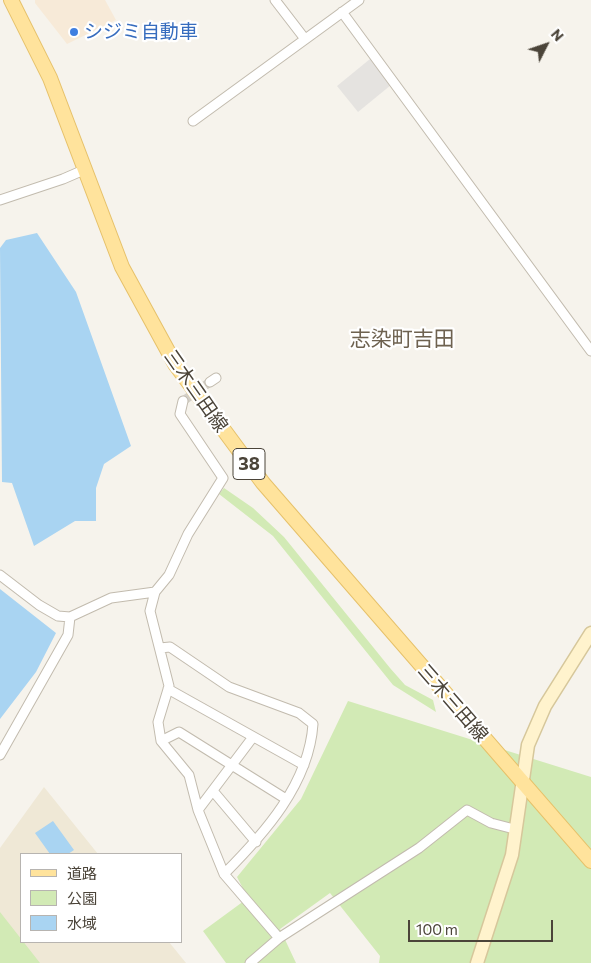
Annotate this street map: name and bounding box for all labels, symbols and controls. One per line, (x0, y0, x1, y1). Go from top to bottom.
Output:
north arrow (521, 20, 571, 70)
place label: シジミ自動車 (84, 21, 198, 43)
text: N (548, 25, 568, 44)
marker: シジミ自動車 (68, 26, 80, 38)
district label: 志染町吉田 (350, 326, 454, 352)
street label: 三木三田線 (159, 346, 233, 436)
road number: 38 (233, 448, 265, 479)
street label: 三木三田線 (413, 660, 493, 746)
legend (20, 853, 182, 943)
text: 道路 (67, 864, 97, 882)
text: 公園 (67, 889, 97, 907)
scale bar (411, 910, 556, 942)
text: 水域 (67, 914, 97, 932)
text: 100 m (416, 920, 458, 938)

